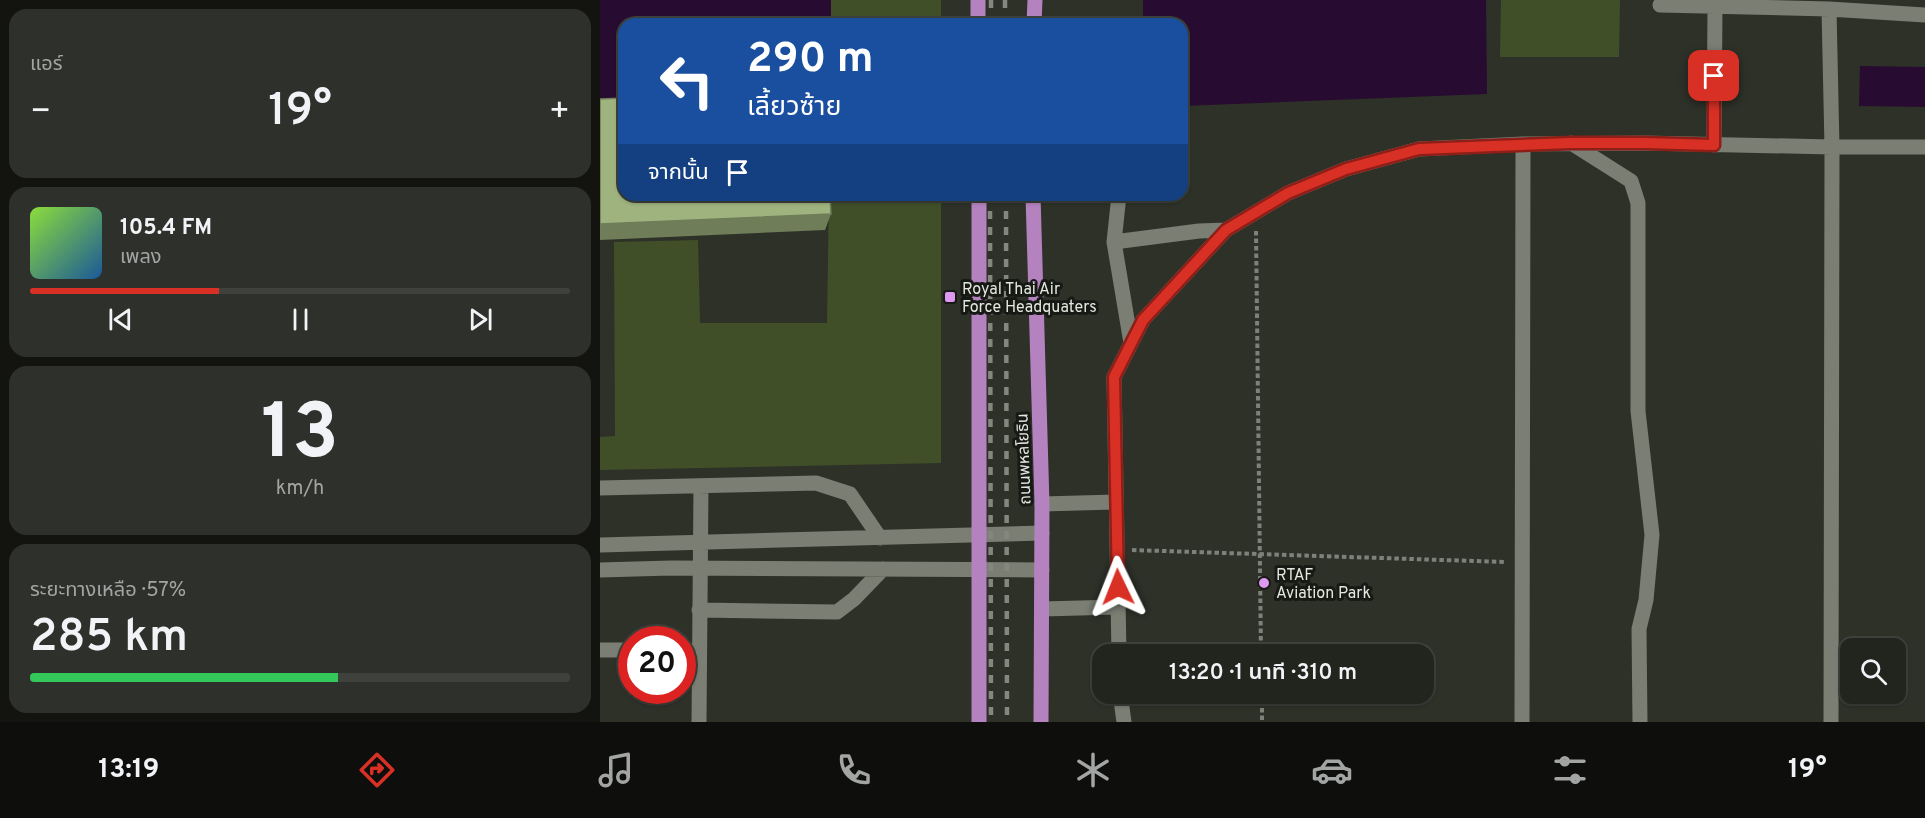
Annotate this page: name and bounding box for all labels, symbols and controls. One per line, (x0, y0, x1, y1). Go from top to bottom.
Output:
text: 290 m (747, 34, 874, 87)
icon: left (648, 42, 726, 120)
pin (1688, 50, 1739, 101)
text: แอร์ (30, 52, 62, 78)
icon: arrive (1697, 59, 1730, 92)
text: 19° (268, 84, 332, 141)
text: เลี้ยวซ้าย (747, 91, 841, 125)
text: − (30, 92, 51, 134)
text: + (549, 92, 570, 134)
icon: arrive (721, 156, 754, 189)
text: จากนั้น (648, 160, 709, 187)
text: 105.4 FM (120, 215, 212, 242)
text: เพลง (120, 245, 162, 271)
place label: Royal Thai Air Force Headquaters (962, 280, 1097, 318)
marker: Royal Thai Air Force Headquaters (943, 290, 957, 304)
icon: previous (104, 303, 137, 336)
icon: pause (284, 303, 317, 336)
icon: next (464, 303, 497, 336)
text: 13 (261, 387, 339, 486)
street label: ถนนพหลโยธิน (1013, 413, 1037, 505)
text: km/h (276, 476, 324, 502)
position arrow (1086, 555, 1150, 619)
place label: RTAF Aviation Park (1276, 566, 1371, 604)
marker: RTAF Aviation Park (1257, 576, 1271, 590)
text: ระยะทางเหลือ · 57% (30, 578, 186, 604)
text: 285 km (30, 610, 188, 667)
speed limit sign: 20 (618, 626, 696, 704)
map controls (1840, 638, 1906, 704)
button: search (1840, 638, 1906, 704)
text: 13:20 · 1 นาที · 310 m (1169, 660, 1357, 687)
icon: directions (356, 749, 398, 791)
icon: music (595, 749, 637, 791)
icon: phone (833, 749, 875, 791)
icon: climate (1072, 749, 1114, 791)
icon: car (1311, 749, 1353, 791)
icon: filters (1549, 749, 1591, 791)
text: 13:19 (98, 753, 159, 787)
text: 19° (1788, 753, 1827, 787)

